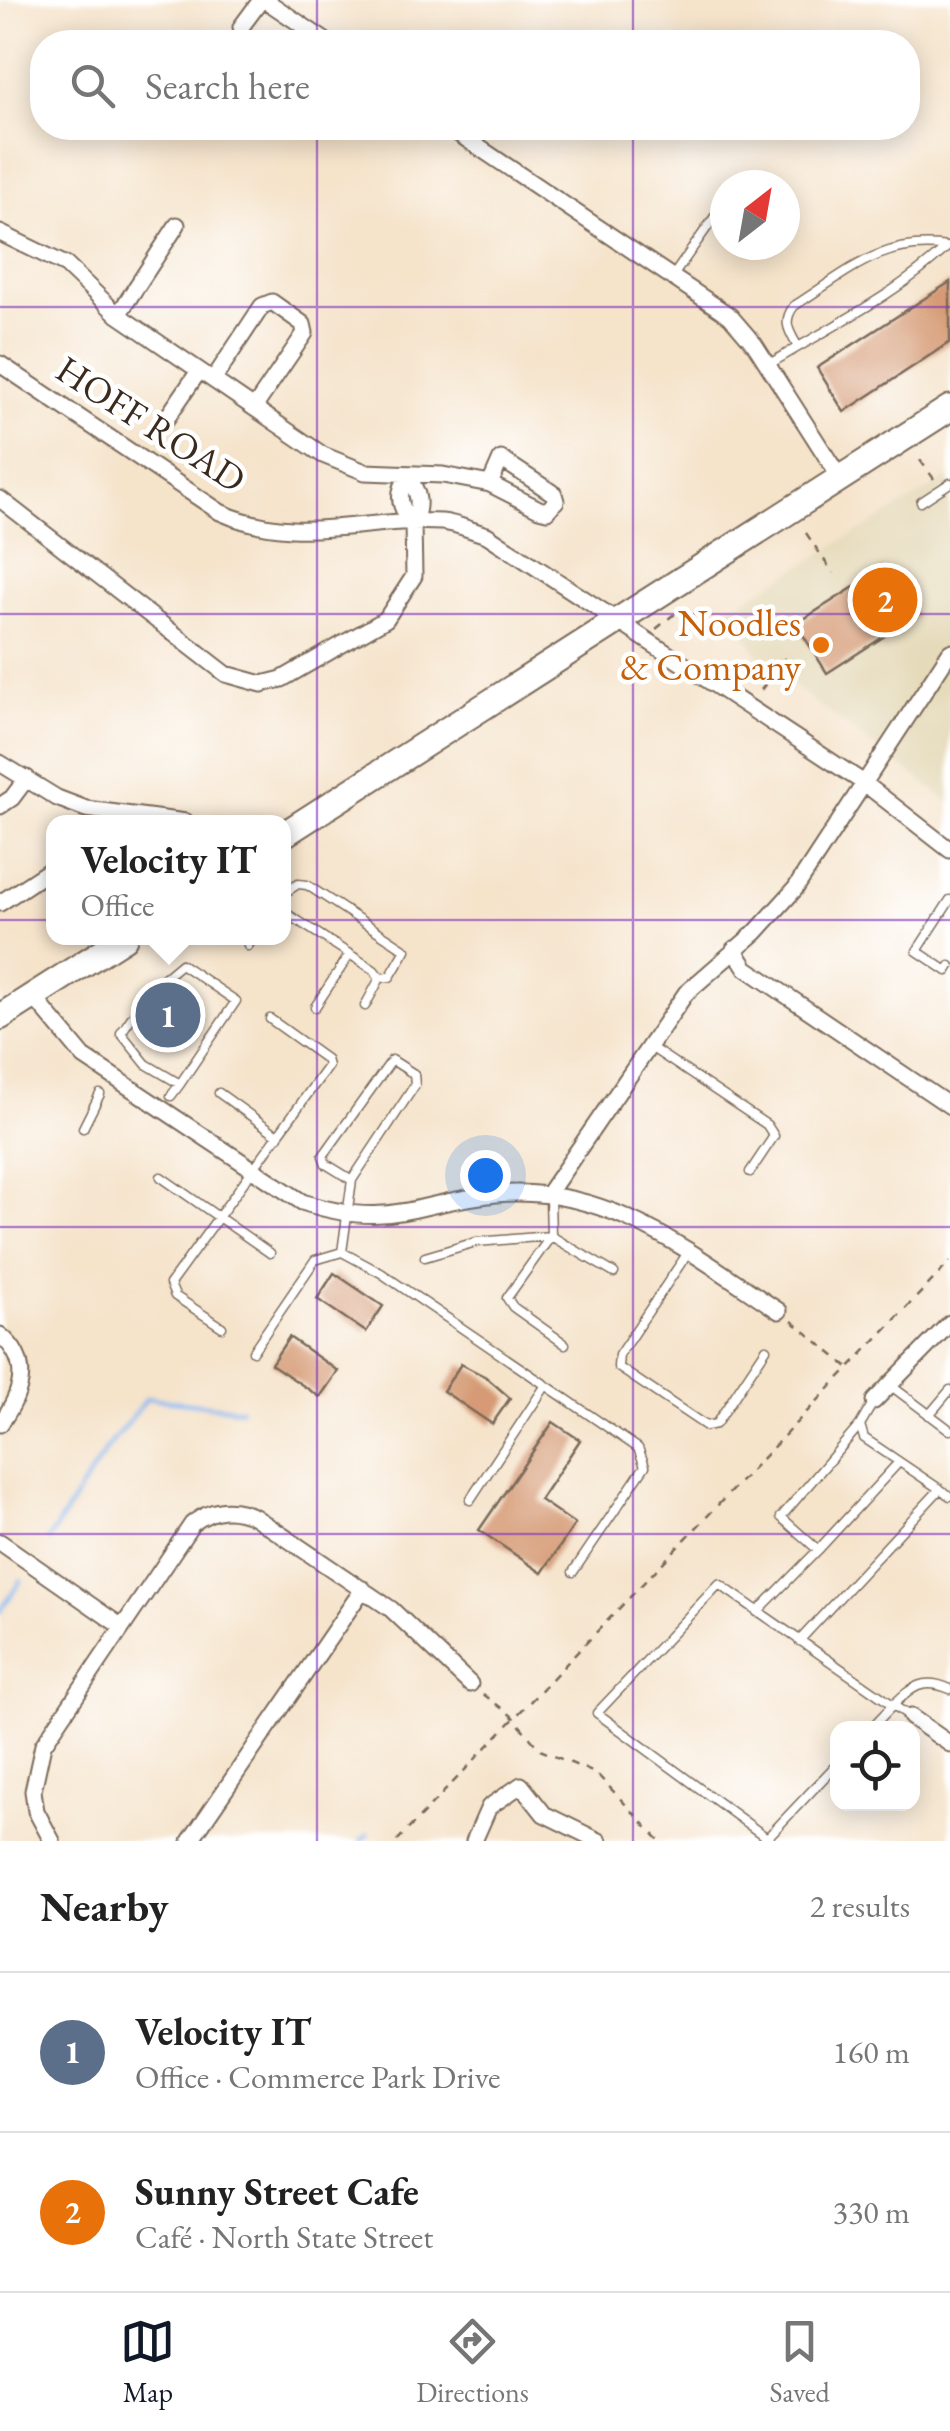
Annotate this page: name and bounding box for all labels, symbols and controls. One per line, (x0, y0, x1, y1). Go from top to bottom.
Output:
search box (30, 30, 920, 140)
icon: search (65, 58, 120, 113)
text: Search here (145, 61, 310, 110)
north arrow (710, 170, 800, 260)
street label: HOFF ROAD (47, 344, 255, 503)
pin: 2 (852, 562, 918, 638)
place label: Noodles & Company (620, 598, 801, 691)
marker: Noodles & Company (810, 634, 832, 656)
popup (46, 815, 291, 945)
text: Velocity IT (80, 835, 257, 884)
text: Office (80, 884, 155, 926)
pin: 1 (136, 978, 200, 1052)
your location (460, 1150, 511, 1201)
map controls (830, 1721, 920, 1811)
button: locate (830, 1721, 920, 1811)
text: Nearby (40, 1879, 169, 1934)
text: 2 results (810, 1885, 910, 1927)
text: Velocity IT (135, 2007, 311, 2056)
text: 1 (64, 2031, 81, 2073)
text: 160 m (833, 2031, 910, 2073)
text: Office · Commerce Park Drive (135, 2056, 500, 2098)
text: Sunny Street Cafe (135, 2167, 419, 2216)
text: 2 (64, 2191, 81, 2233)
text: 330 m (833, 2191, 910, 2233)
text: Café · North State Street (135, 2216, 433, 2258)
tab: Map (120, 2314, 175, 2410)
tab: Directions (416, 2314, 529, 2410)
tab: Saved (770, 2314, 830, 2410)

